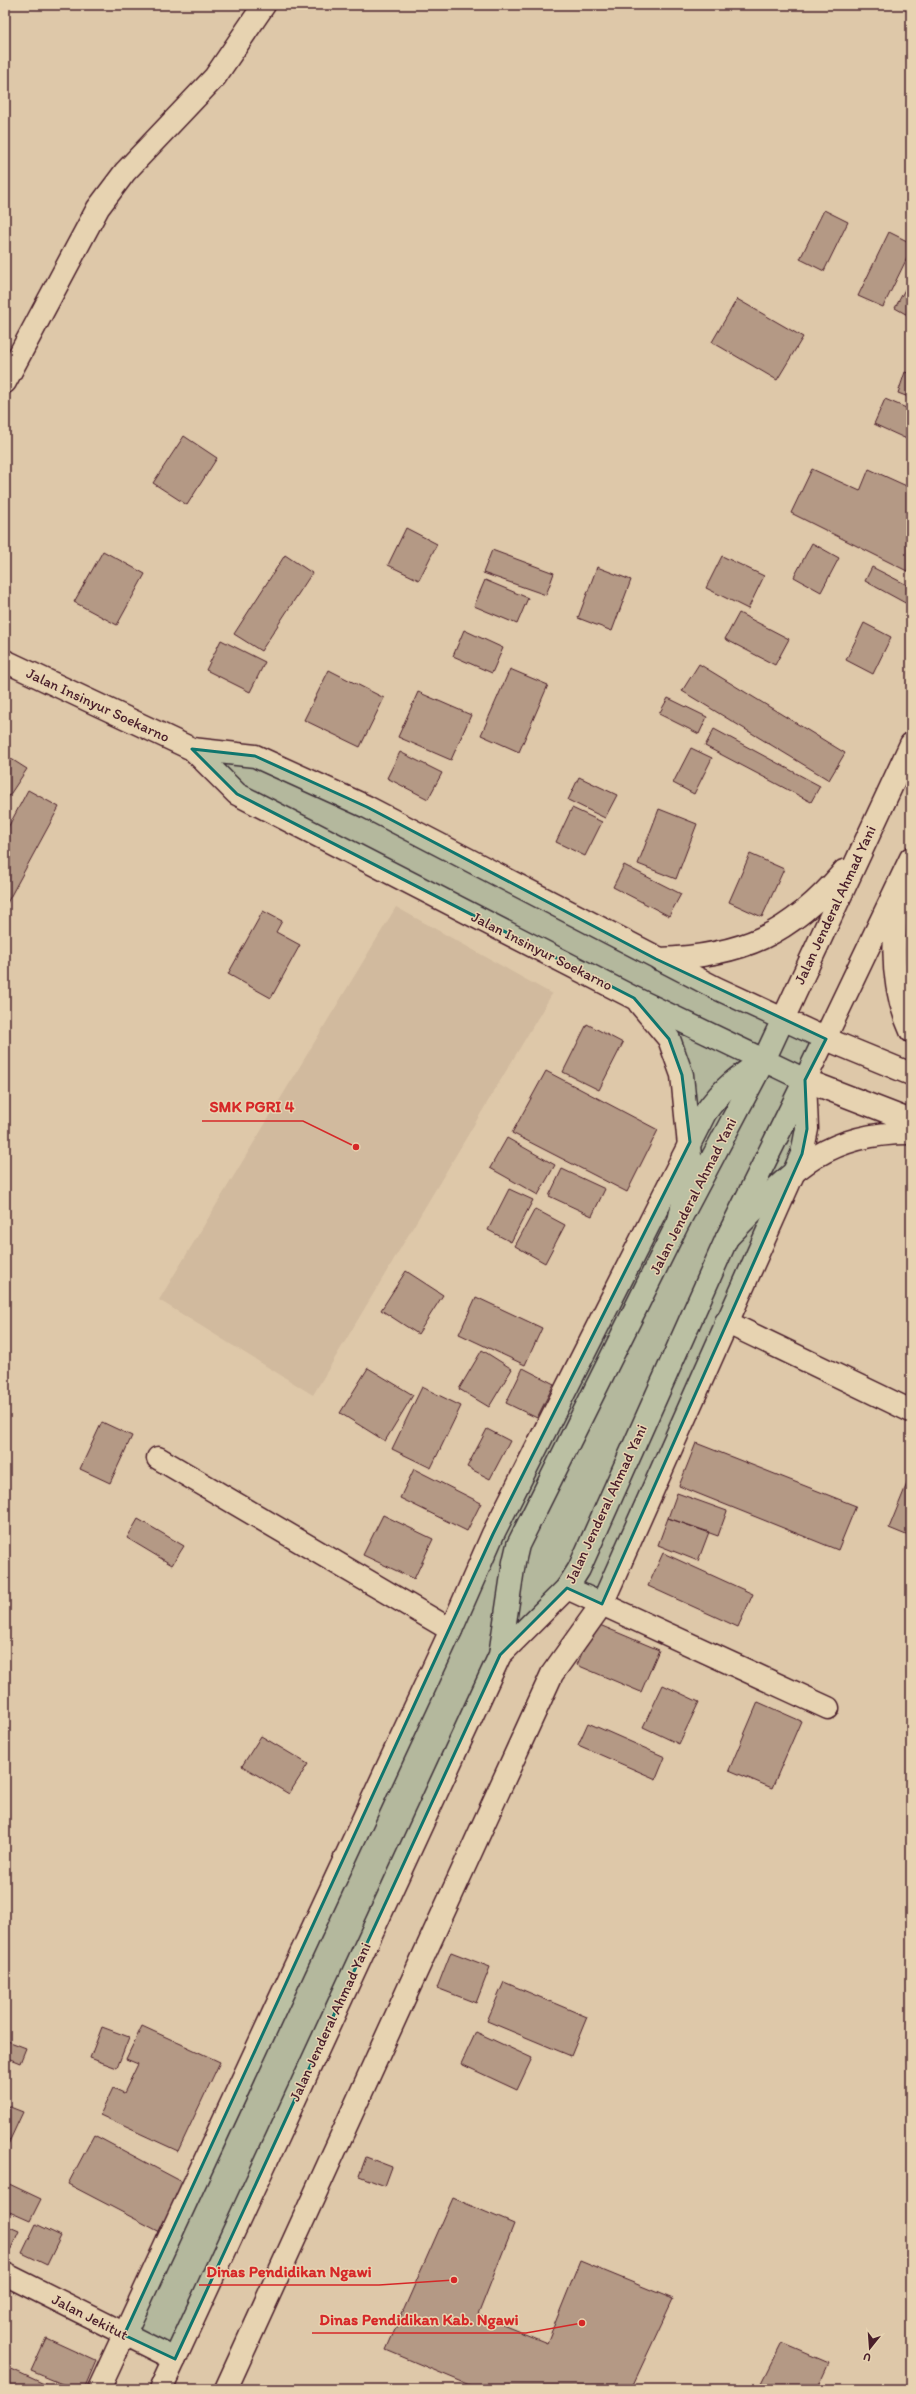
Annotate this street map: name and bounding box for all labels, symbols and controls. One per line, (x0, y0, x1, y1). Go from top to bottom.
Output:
street label: Jalan Insinyur Soekarno (24, 664, 172, 746)
street label: Jalan Jenderal Ahmad Yani (790, 823, 880, 987)
street label: Jalan Insinyur Soekarno (468, 908, 616, 994)
callout: SMK PGRI 4 (202, 1093, 303, 1121)
text: SMK PGRI 4 (210, 1097, 295, 1116)
street label: Jalan Jenderal Ahmad Yani (646, 1115, 740, 1277)
street label: Jalan Jenderal Ahmad Yani (561, 1422, 651, 1586)
street label: Jalan Jenderal Ahmad Yani (285, 1940, 375, 2104)
callout: Dinas Pendidikan Ngawi (199, 2257, 379, 2285)
text: Dinas Pendidikan Ngawi (206, 2262, 372, 2282)
street label: Jalan Jekitut (49, 2290, 131, 2344)
callout: Dinas Pendidikan Kab. Ngawi (312, 2305, 526, 2333)
text: Dinas Pendidikan Kab. Ngawi (319, 2310, 519, 2330)
north arrow (850, 2328, 890, 2368)
text: U (862, 2350, 873, 2364)

